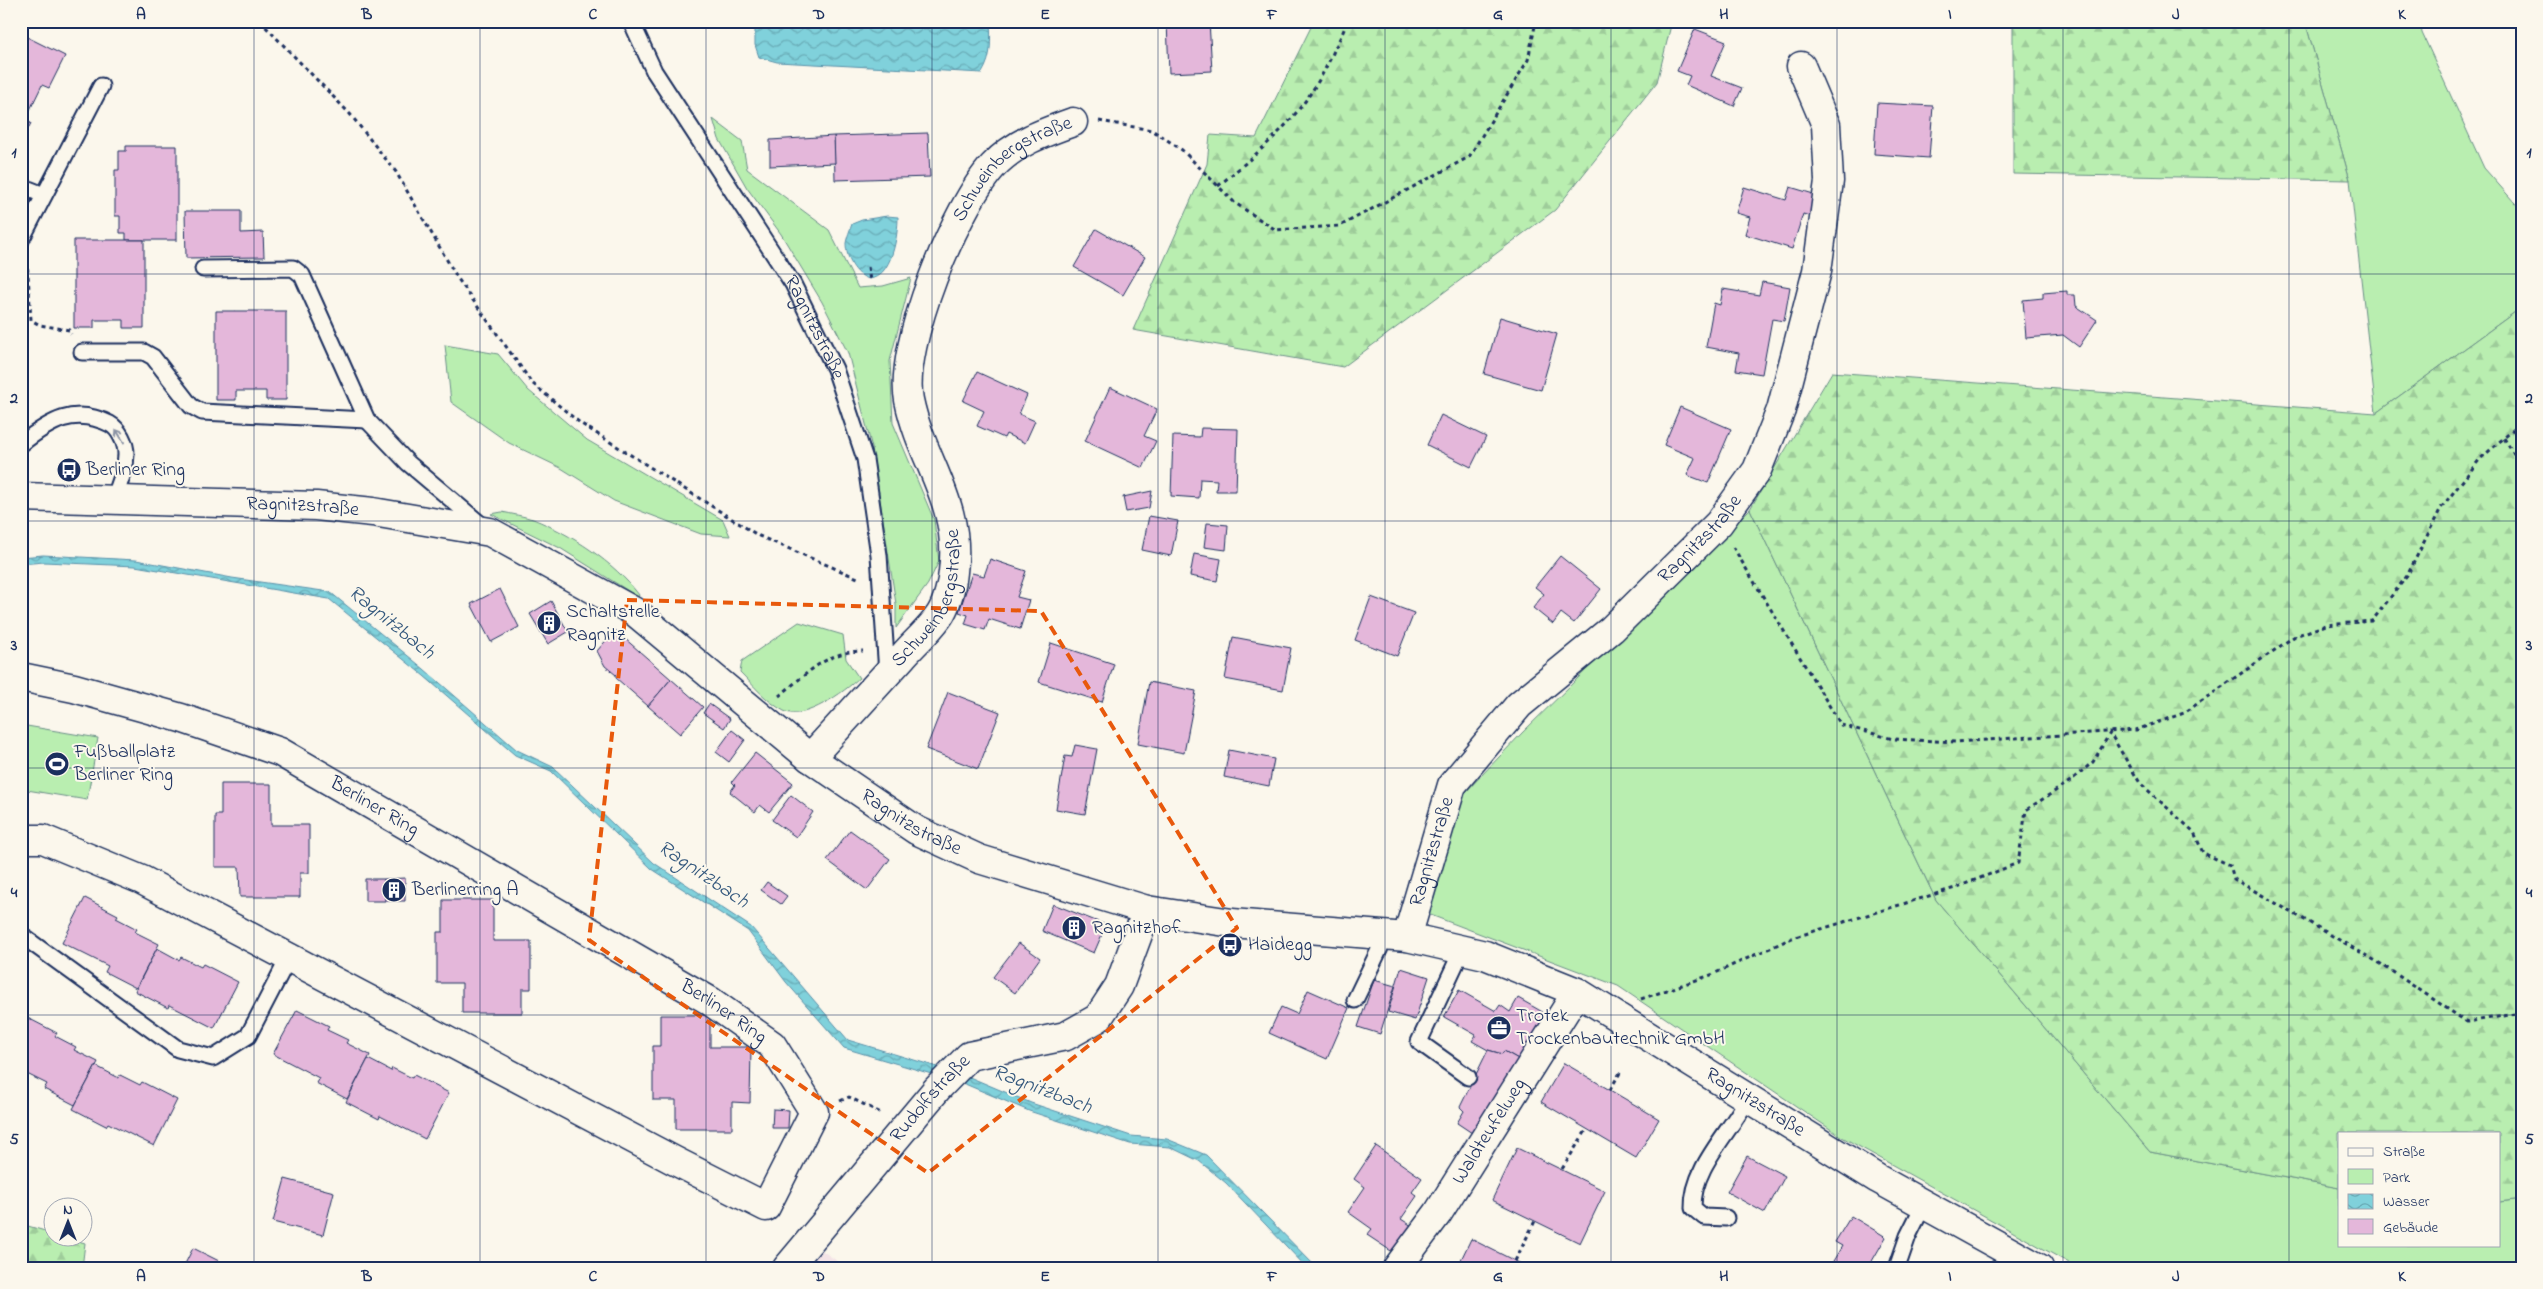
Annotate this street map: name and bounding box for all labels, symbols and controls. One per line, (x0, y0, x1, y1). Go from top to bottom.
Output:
text: A (136, 3, 146, 27)
text: B (361, 3, 373, 27)
text: C (589, 3, 598, 27)
text: D (812, 3, 825, 27)
text: E (1040, 3, 1050, 27)
text: F (1266, 3, 1278, 27)
text: G (1493, 3, 1503, 27)
text: H (1719, 3, 1729, 27)
text: I (1948, 3, 1952, 27)
text: J (2172, 3, 2180, 27)
text: K (2398, 3, 2407, 27)
street label: Schweinbergstraße (945, 109, 1076, 227)
text: 1 (11, 141, 17, 165)
text: 1 (2526, 141, 2532, 165)
street label: Ragnitzstraße (777, 270, 852, 383)
text: 2 (9, 387, 18, 411)
text: 2 (2524, 387, 2533, 411)
one-way arrow (114, 429, 125, 443)
place label: Berliner Ring (85, 456, 185, 486)
bus stop icon: Berliner Ring (56, 457, 82, 483)
street label: Ragnitzstraße (246, 489, 361, 525)
street label: Ragnitzstraße (1651, 489, 1749, 590)
street label: Schweinbergstraße (885, 527, 969, 674)
water label: Ragnitzbach (340, 579, 442, 669)
place label: Schaltstelle Ragnitz (566, 598, 660, 651)
building icon: Schaltstelle Ragnitz (536, 610, 562, 636)
text: 3 (10, 634, 18, 658)
text: 3 (2525, 634, 2533, 658)
place label: Fußballplatz Berliner Ring (73, 738, 176, 791)
sports icon: Fußballplatz Berliner Ring (44, 751, 70, 777)
street label: Berliner Ring (323, 769, 425, 845)
street label: Ragnitzstraße (855, 782, 966, 864)
street label: Ragnitzstraße (1402, 793, 1462, 910)
water label: Ragnitzbach (651, 833, 755, 918)
place label: Berlinerring A (411, 876, 519, 906)
building icon: Berlinerring A (381, 877, 407, 903)
text: 4 (10, 881, 18, 905)
text: 4 (2525, 881, 2533, 905)
place label: Ragnitzhof (1092, 914, 1181, 944)
building icon: Ragnitzhof (1061, 915, 1087, 941)
place label: Haidegg (1248, 931, 1312, 961)
bus stop icon: Haidegg (1217, 932, 1243, 958)
street label: Berliner Ring (674, 972, 773, 1052)
place label: Trotek Trockenbautechnik GmbH (1516, 1002, 1725, 1054)
office icon: Trotek Trockenbautechnik GmbH (1486, 1015, 1512, 1041)
street label: Rudolfstraße (883, 1048, 978, 1149)
water label: Ragnitzbach (988, 1057, 1097, 1124)
street label: Ragnitzstraße (1699, 1060, 1811, 1145)
street label: Waldteufelweg (1445, 1073, 1535, 1190)
text: 5 (9, 1128, 19, 1152)
text: 5 (2524, 1128, 2534, 1152)
legend (2338, 1132, 2500, 1246)
text: Straße (2383, 1141, 2425, 1163)
text: Park (2383, 1167, 2411, 1189)
text: Wasser (2383, 1191, 2430, 1213)
north arrow (42, 1196, 92, 1246)
text: N (63, 1200, 73, 1221)
text: Gebäude (2383, 1217, 2439, 1239)
text: A (136, 1265, 146, 1289)
text: B (361, 1265, 373, 1289)
text: C (589, 1265, 598, 1289)
text: D (812, 1265, 825, 1289)
text: E (1040, 1265, 1050, 1289)
text: F (1266, 1265, 1278, 1289)
text: G (1493, 1265, 1503, 1289)
text: H (1719, 1265, 1729, 1289)
text: I (1948, 1265, 1952, 1289)
text: J (2172, 1265, 2180, 1289)
text: K (2398, 1265, 2407, 1289)

